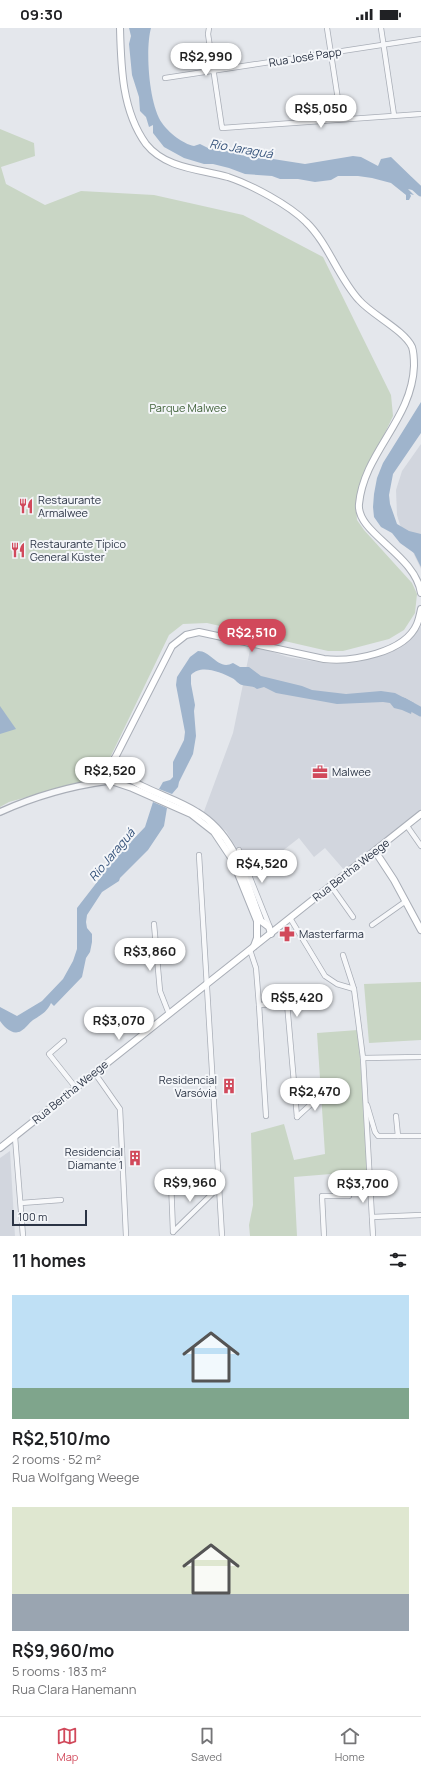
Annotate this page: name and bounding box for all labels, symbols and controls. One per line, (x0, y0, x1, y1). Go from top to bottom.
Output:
text: 09:30 (20, 4, 63, 25)
pin: R$2,990 (169, 43, 243, 77)
street label: Rua José Papp (268, 43, 343, 70)
text: R$2,990 (179, 47, 233, 65)
pin: R$5,050 (284, 95, 358, 129)
text: R$5,050 (294, 99, 348, 117)
water label: Rio Jaraguá (208, 135, 275, 163)
park label: Parque Malwee (149, 400, 227, 415)
place label: Restaurante Armalwee (38, 492, 102, 520)
restaurant icon: Restaurante Armalwee (17, 497, 35, 515)
place label: Restaurante Típico General Küster (30, 536, 127, 564)
restaurant icon: Restaurante Típico General Küster (9, 541, 27, 559)
pin: R$2,510 (215, 619, 289, 653)
text: R$2,510 (227, 623, 277, 641)
pin: R$2,520 (73, 757, 147, 791)
text: R$2,520 (84, 761, 136, 779)
office icon: Malwee (311, 763, 329, 781)
place label: Malwee (332, 764, 372, 779)
water label: Rio Jaraguá (85, 824, 139, 885)
street label: Rua Bertha Weege (309, 835, 393, 904)
pin: R$4,520 (225, 850, 299, 884)
text: R$4,520 (236, 854, 288, 872)
pharmacy icon: Masterfarma (278, 925, 296, 943)
place label: Masterfarma (299, 926, 364, 941)
pin: R$3,860 (113, 938, 187, 972)
text: R$3,860 (124, 942, 176, 960)
pin: R$5,420 (260, 984, 334, 1018)
text: R$5,420 (271, 988, 323, 1006)
pin: R$3,070 (82, 1007, 156, 1041)
text: R$3,070 (93, 1011, 145, 1029)
street label: Rua Bertha Weege (29, 1056, 111, 1127)
place label: Residencial Varsóvia (159, 1072, 217, 1100)
building icon: Residencial Varsóvia (220, 1077, 238, 1095)
pin: R$2,470 (278, 1078, 352, 1112)
text: R$2,470 (289, 1082, 341, 1100)
place label: Residencial Diamante 1 (65, 1144, 123, 1172)
building icon: Residencial Diamante 1 (126, 1149, 144, 1167)
pin: R$9,960 (153, 1169, 227, 1203)
pin: R$3,700 (326, 1170, 400, 1204)
text: R$9,960 (163, 1173, 217, 1191)
text: R$3,700 (337, 1174, 389, 1192)
scale bar (12, 1208, 87, 1227)
text: 100 m (18, 1209, 47, 1224)
text: 11 homes (12, 1249, 86, 1272)
icon: filters (387, 1249, 409, 1271)
icon: home (175, 1321, 247, 1393)
text: R$2,510/mo (12, 1427, 110, 1450)
text: 2 rooms · 52 m² (12, 1450, 101, 1468)
text: Rua Wolfgang Weege (12, 1468, 139, 1486)
icon: home (175, 1533, 247, 1605)
text: R$9,960/mo (12, 1639, 114, 1662)
text: 5 rooms · 183 m² (12, 1662, 107, 1680)
text: Rua Clara Hanemann (12, 1680, 136, 1698)
tab: Map (56, 1725, 78, 1764)
tab: Saved (191, 1725, 222, 1764)
tab: Home (335, 1725, 365, 1764)

